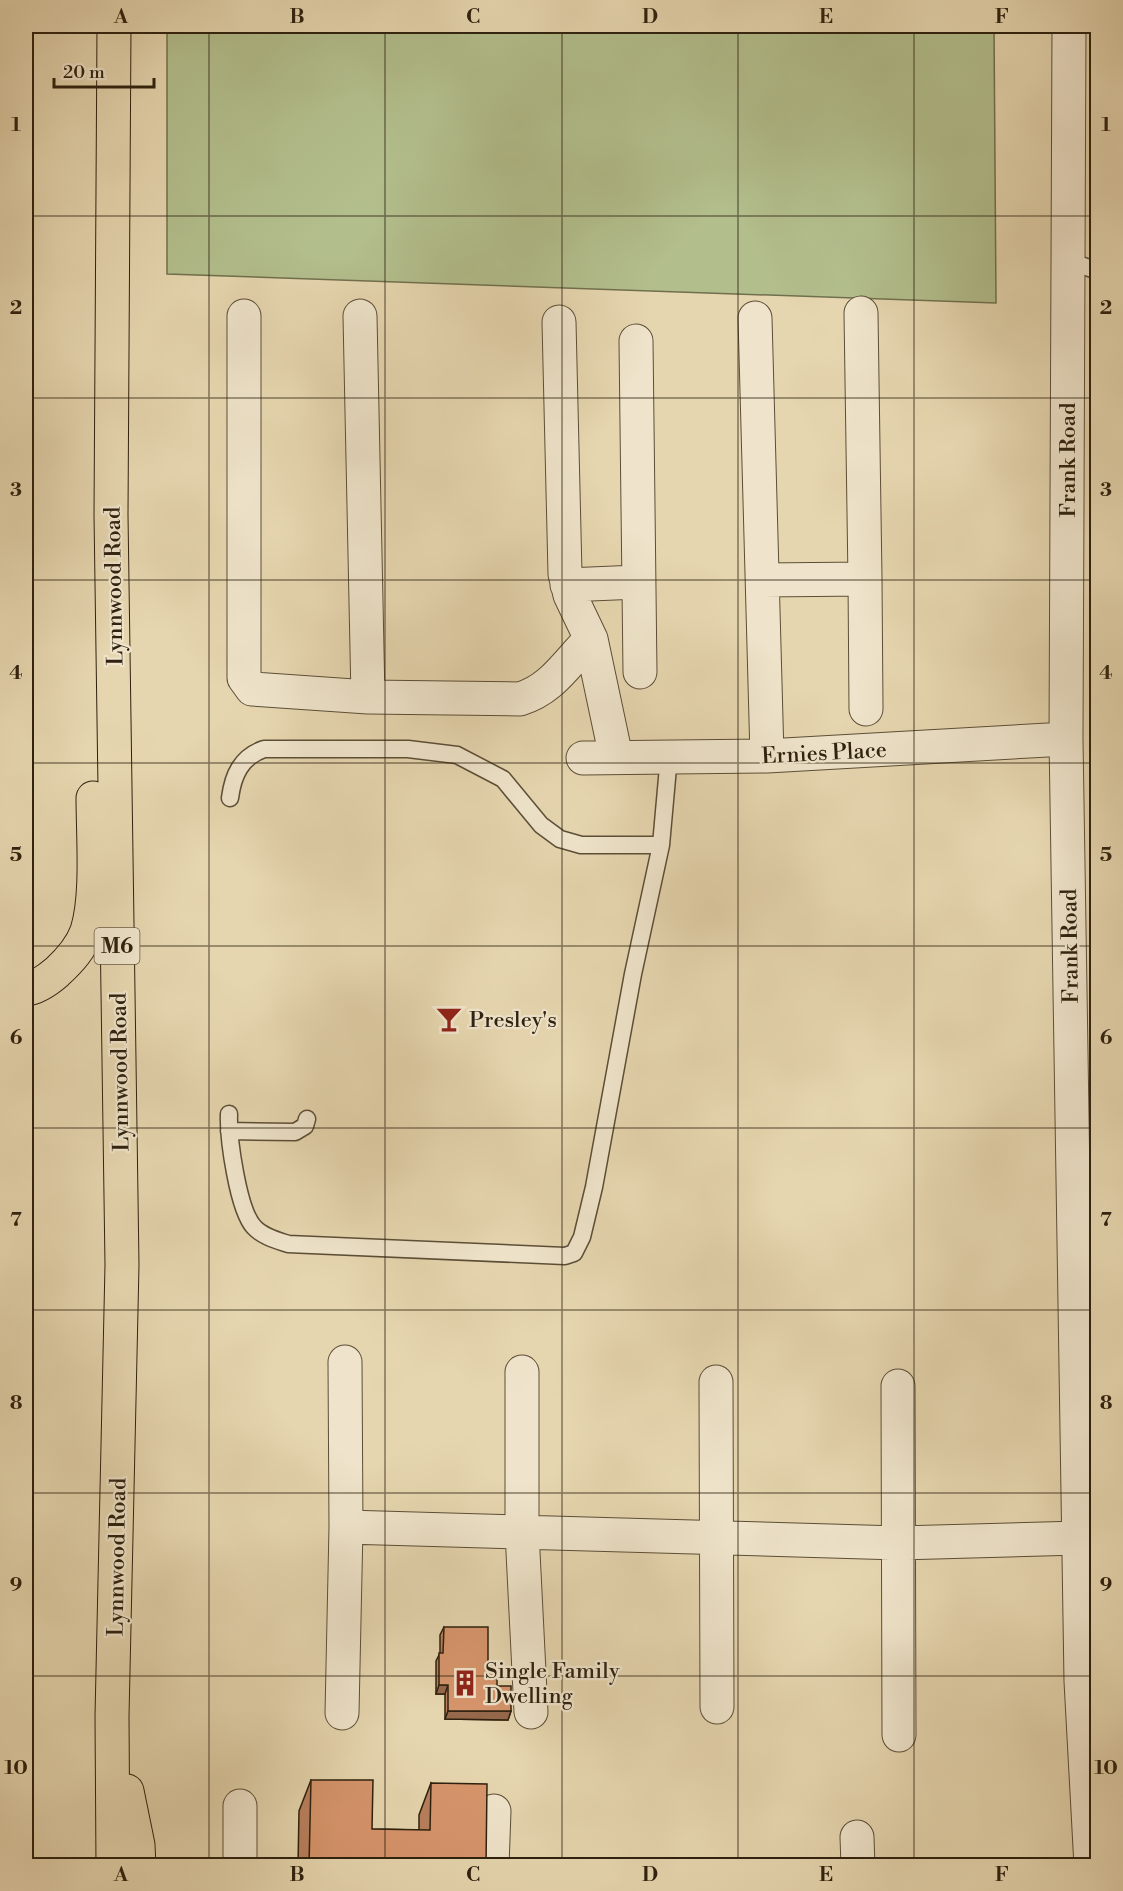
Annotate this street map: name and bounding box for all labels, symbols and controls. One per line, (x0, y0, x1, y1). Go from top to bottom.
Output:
text: A (113, 5, 129, 30)
text: B (289, 5, 305, 30)
text: C (466, 5, 480, 30)
text: D (642, 5, 658, 30)
text: E (819, 5, 833, 30)
text: F (995, 5, 1009, 30)
scale bar (54, 51, 154, 89)
text: 20 m (63, 61, 105, 84)
text: 1 (11, 113, 21, 138)
text: 1 (1101, 113, 1111, 138)
text: 2 (10, 296, 22, 321)
text: 2 (1100, 296, 1112, 321)
street label: Frank Road (1055, 402, 1082, 517)
text: 3 (10, 478, 22, 503)
text: 3 (1100, 478, 1112, 503)
street label: Lynnwood Road (100, 506, 129, 666)
text: 4 (9, 661, 23, 686)
text: 4 (1099, 661, 1113, 686)
street label: Ernies Place (761, 737, 888, 770)
text: 5 (10, 843, 22, 868)
text: 5 (1100, 843, 1112, 868)
street label: Frank Road (1056, 888, 1085, 1004)
road number: M6 (94, 928, 140, 964)
street label: Lynnwood Road (106, 992, 135, 1152)
bar icon: Presley's (434, 1004, 464, 1034)
place label: Presley's (469, 1007, 557, 1034)
text: 6 (10, 1026, 23, 1051)
text: 6 (1100, 1026, 1113, 1051)
text: 7 (10, 1208, 22, 1233)
text: 7 (1100, 1208, 1112, 1233)
text: 8 (10, 1391, 23, 1416)
text: 8 (1100, 1391, 1113, 1416)
street label: Lynnwood Road (103, 1477, 132, 1637)
text: 9 (10, 1573, 22, 1598)
text: 9 (1100, 1573, 1112, 1598)
place label: Single Family Dwelling (485, 1658, 620, 1710)
building icon: Single Family Dwelling (450, 1668, 480, 1698)
text: 10 (4, 1756, 28, 1781)
text: 10 (1094, 1756, 1118, 1781)
text: A (113, 1863, 129, 1888)
text: B (289, 1863, 305, 1888)
text: C (466, 1863, 480, 1888)
text: D (642, 1863, 658, 1888)
text: E (819, 1863, 833, 1888)
text: F (995, 1863, 1009, 1888)

